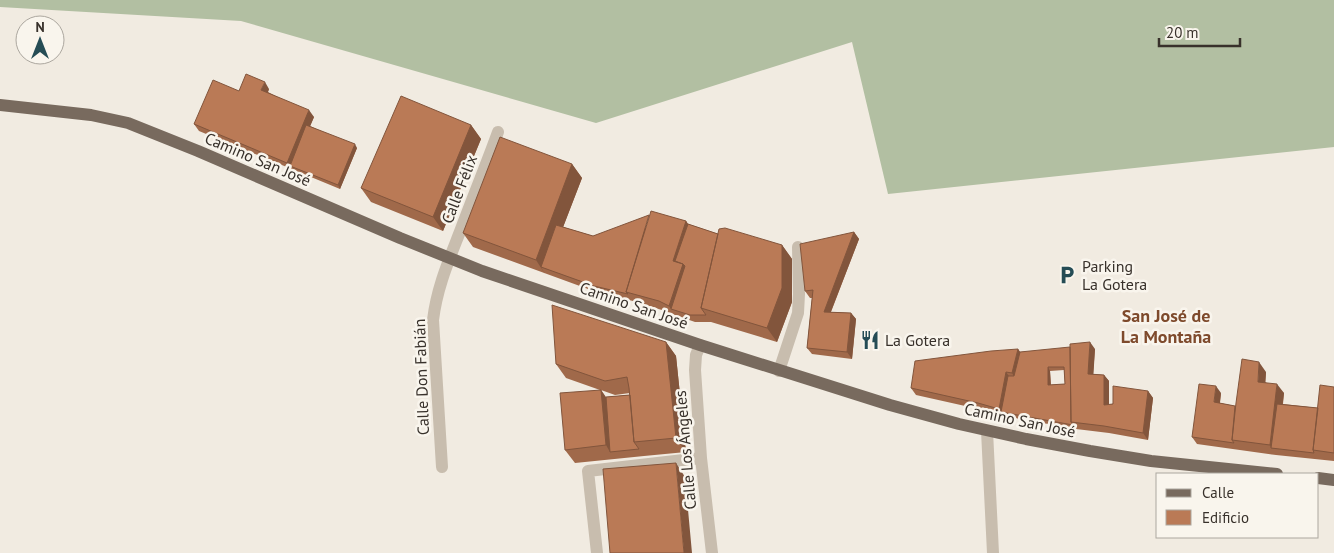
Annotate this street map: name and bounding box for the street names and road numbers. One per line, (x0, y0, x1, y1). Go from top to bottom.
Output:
street label: Camino San José (202, 128, 314, 190)
street label: Calle Félix (437, 152, 481, 226)
street label: Camino San José (577, 277, 691, 333)
street label: Calle Don Fabián (409, 318, 433, 436)
street label: Calle Los Ángeles (670, 389, 700, 510)
street label: Camino San José (963, 398, 1077, 442)

